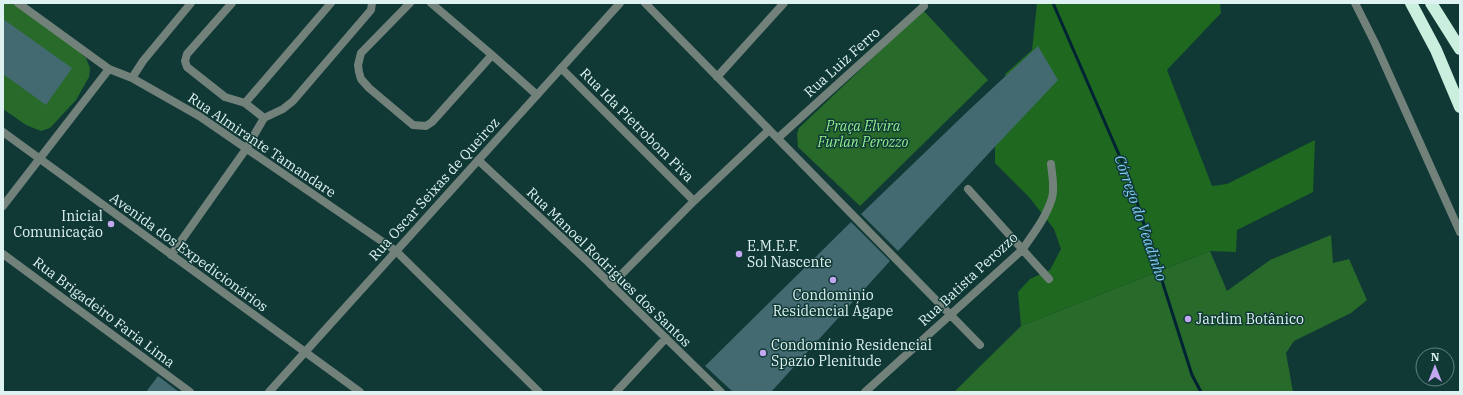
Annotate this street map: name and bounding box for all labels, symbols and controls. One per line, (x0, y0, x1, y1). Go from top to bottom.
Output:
street label: Rua Luiz Ferro (800, 23, 884, 101)
street label: Rua Ida Pietrobom Piva (576, 64, 698, 186)
street label: Rua Almirante Tamandare (185, 89, 339, 201)
street label: Rua Oscar Seixas de Queiroz (365, 114, 503, 264)
park label: Praça Elvira Furlan Perozzo (817, 117, 908, 151)
water label: Córrego do Veadinho (1110, 152, 1172, 284)
street label: Rua Manoel Rodrigues dos Santos (523, 183, 695, 351)
street label: Avenida dos Expedicionários (106, 189, 272, 315)
place label: Inicial Comunicação (13, 207, 103, 241)
marker: Inicial Comunicação (106, 219, 116, 229)
street label: Rua Batista Perozzo (914, 228, 1022, 330)
place label: E.M.E.F. Sol Nascente (747, 237, 832, 271)
marker: E.M.E.F. Sol Nascente (734, 249, 744, 259)
street label: Rua Brigadeiro Faria Lima (30, 253, 179, 371)
marker: Condominio Residencial Ágape (828, 275, 838, 285)
place label: Condominio Residencial Ágape (773, 286, 893, 320)
place label: Jardim Botânico (1196, 310, 1304, 328)
marker: Jardim Botânico (1183, 314, 1193, 324)
place label: Condomínio Residencial Spazio Plenitude (771, 336, 932, 370)
north arrow (1415, 347, 1455, 387)
marker: Condomínio Residencial Spazio Plenitude (758, 348, 768, 358)
text: N (1431, 350, 1440, 364)

